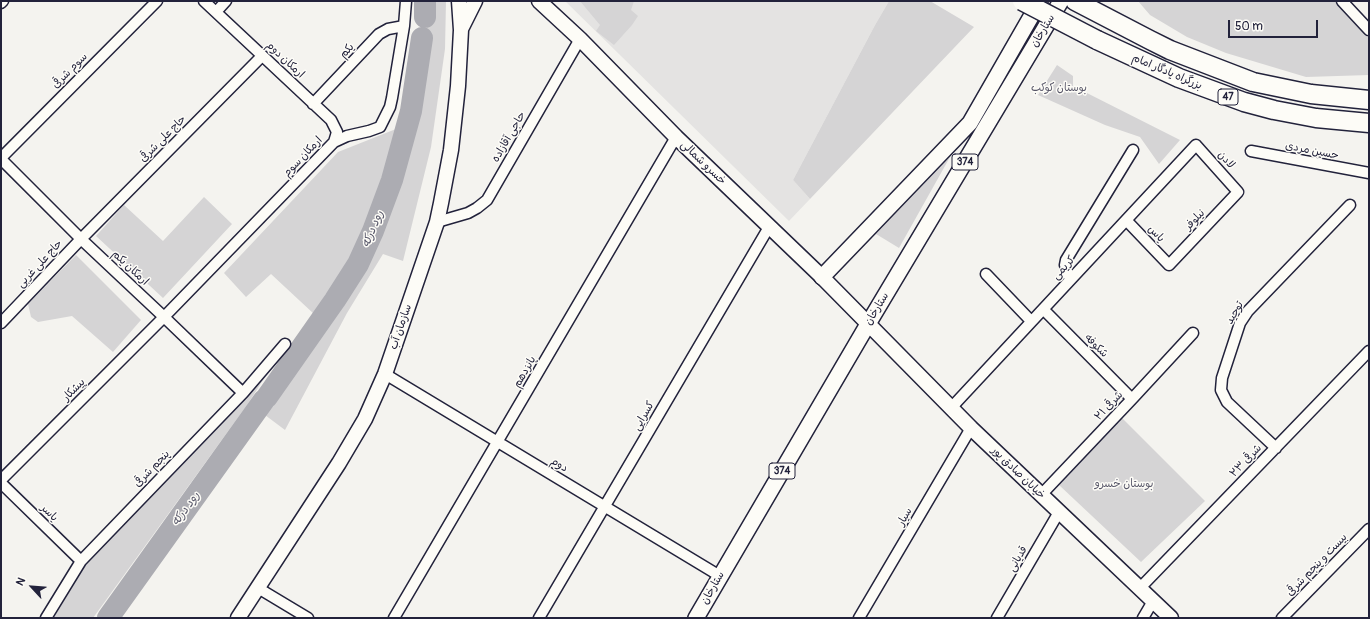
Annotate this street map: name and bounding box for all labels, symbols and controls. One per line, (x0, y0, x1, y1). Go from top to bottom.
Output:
street label: ستارخان (1028, 12, 1058, 50)
scale bar (1230, 12, 1320, 38)
text: 50 m (1235, 19, 1263, 34)
street label: ارمکان دوم (263, 39, 307, 81)
street label: یکم (337, 41, 357, 61)
street label: سوم شرقی (49, 50, 91, 92)
street label: بزرگراه یادگار امام (1130, 51, 1204, 93)
park label: بوستان کوکب (1031, 81, 1087, 95)
road number: 47 (1218, 89, 1238, 105)
street label: حاجی آقازاده (489, 109, 529, 165)
street label: حاج علی شرقی (137, 113, 189, 165)
street label: ارمکان سوم (281, 134, 325, 180)
street label: خسرو شمالی (678, 138, 728, 188)
street label: حسین مردی (1284, 139, 1340, 163)
street label: لادن (1215, 149, 1237, 171)
road number: 374 (952, 154, 978, 170)
street label: نیلوفر (1182, 207, 1208, 233)
water label: رود درکه (359, 208, 387, 250)
street label: یاس (1145, 223, 1167, 245)
street label: حاج علی غربی (14, 237, 66, 291)
street label: ارمکان یکم (109, 248, 151, 288)
street label: کریمی (1050, 253, 1078, 283)
street label: ستارخان (862, 290, 892, 328)
street label: توحید (1223, 299, 1247, 327)
street label: سازمان آب (387, 303, 415, 351)
street label: شکوفه (1081, 331, 1111, 361)
street label: پانزدهم (511, 354, 539, 390)
street label: پیشکار (60, 376, 88, 404)
street label: ۲۱ شرقی (1092, 389, 1126, 423)
street label: کسرایی (630, 399, 658, 433)
street label: ۲۳ شرقی (1227, 442, 1265, 480)
street label: خیابان صادق پور (988, 444, 1048, 502)
street label: پنجم شرقی (131, 448, 173, 490)
street label: دوم (548, 455, 570, 475)
road number: 374 (769, 463, 795, 479)
park label: بوستان خسرو (1095, 477, 1153, 491)
water label: رود درکه (169, 489, 203, 529)
street label: یاسر (37, 502, 61, 524)
street label: سیار (895, 505, 915, 529)
street label: بیست و پنجم شرقی (1284, 531, 1350, 599)
street label: قدیانی (1005, 544, 1031, 574)
north arrow (12, 567, 52, 607)
street label: ستارخان (698, 569, 728, 607)
text: N (13, 575, 28, 588)

